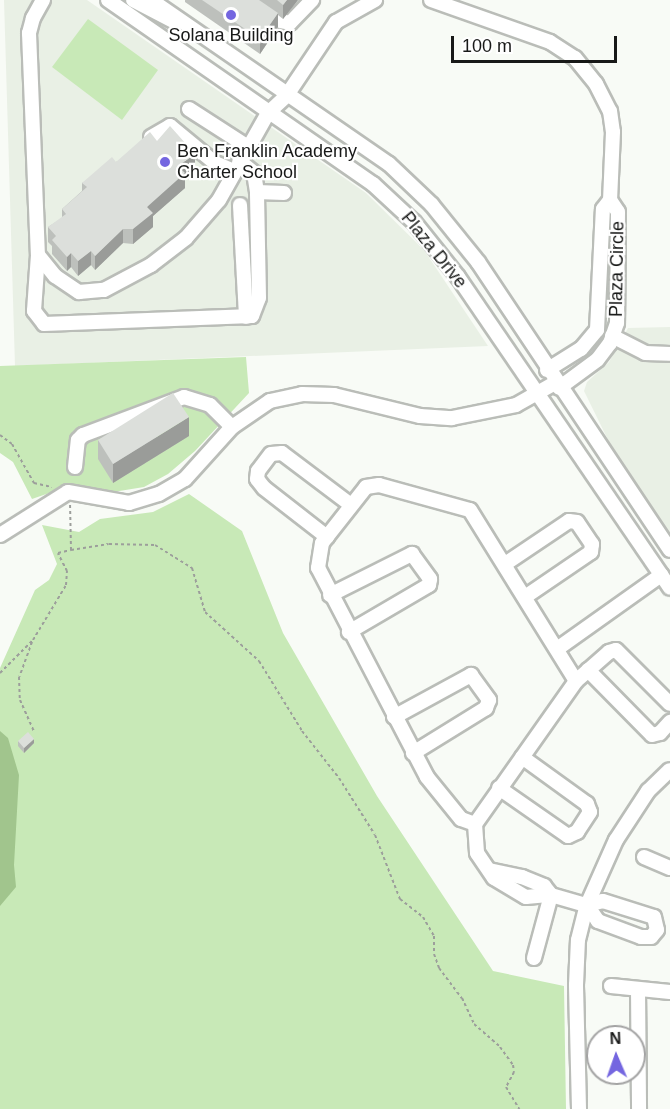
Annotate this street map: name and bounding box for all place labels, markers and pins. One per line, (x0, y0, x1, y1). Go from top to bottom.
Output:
marker: Solana Building (224, 8, 238, 22)
place label: Solana Building (168, 24, 294, 46)
place label: Ben Franklin Academy Charter School (177, 141, 358, 184)
marker: Ben Franklin Academy Charter School (158, 155, 172, 169)

